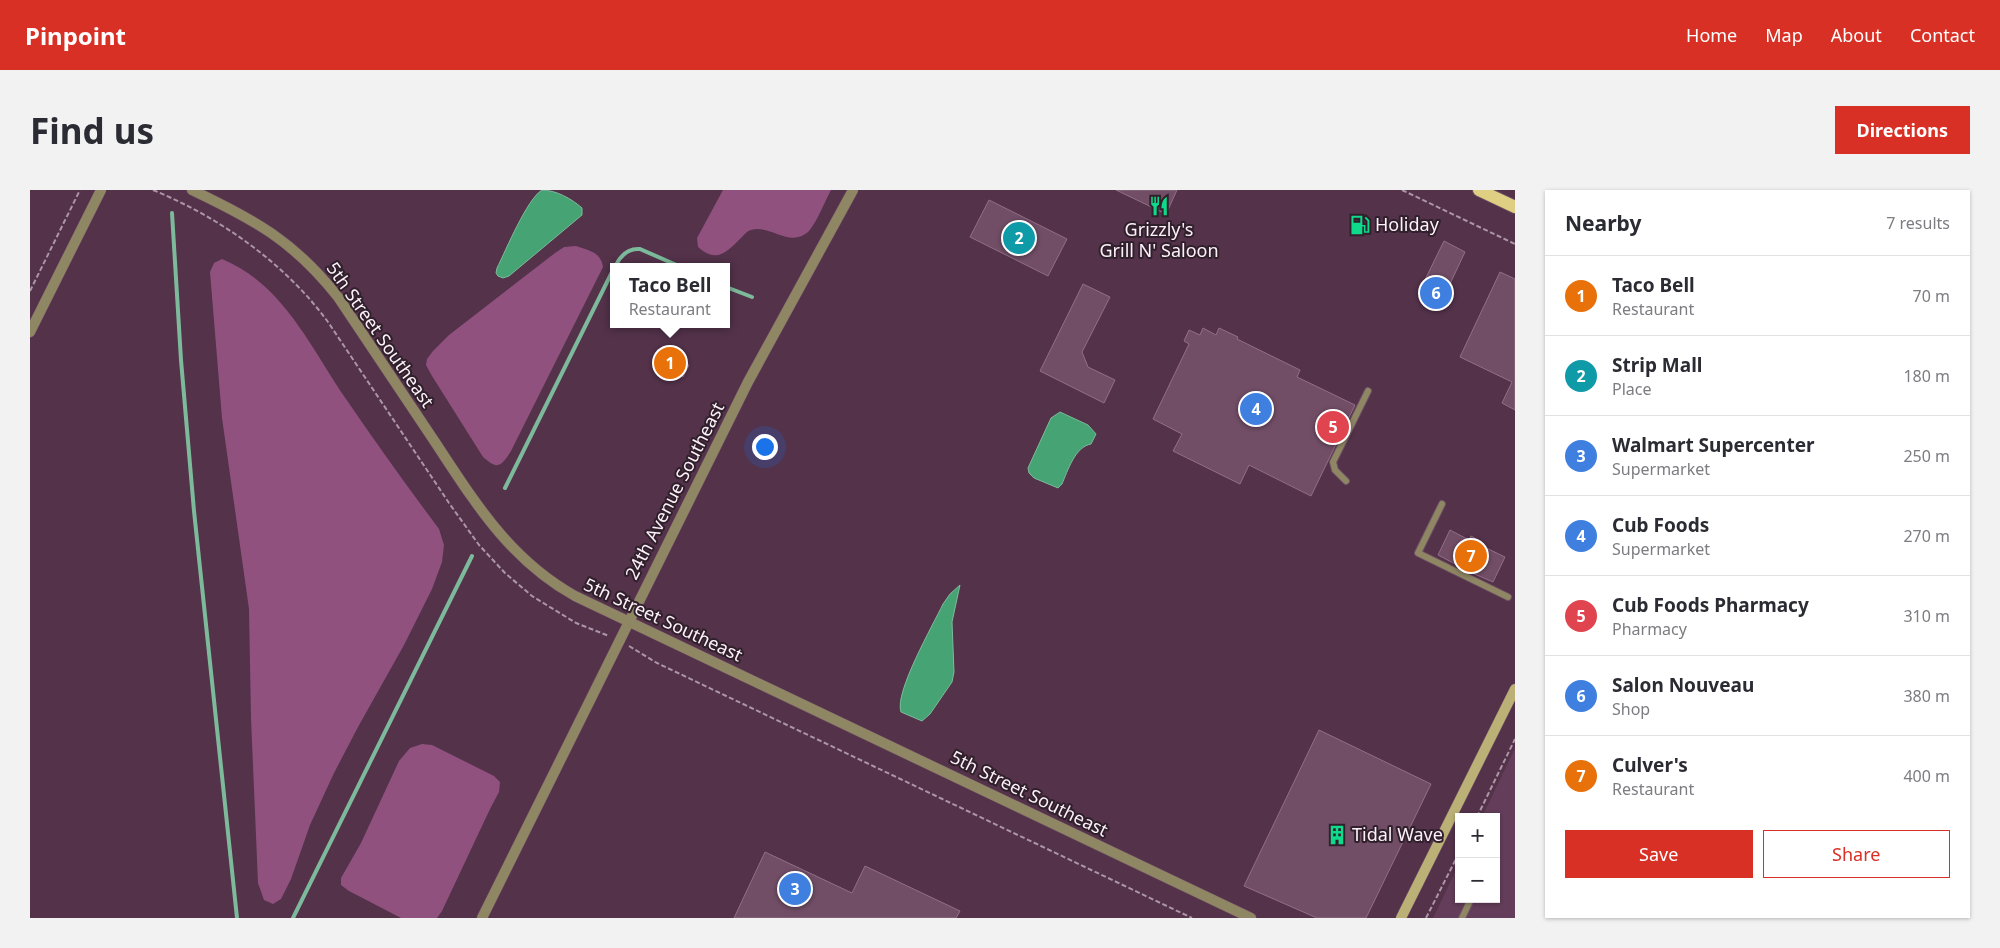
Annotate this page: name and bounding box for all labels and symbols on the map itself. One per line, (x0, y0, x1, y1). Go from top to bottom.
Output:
restaurant icon: Grizzly's Grill N' Saloon (1148, 195, 1170, 217)
place label: Holiday (1375, 212, 1440, 236)
fuel station icon: Holiday (1349, 214, 1371, 236)
place label: Grizzly's Grill N' Saloon (1099, 217, 1219, 262)
pin: 2 (1003, 219, 1035, 257)
street label: 5th Street Southeast (322, 257, 440, 412)
pin: 6 (1420, 274, 1452, 312)
pin: 1 (654, 344, 686, 382)
pin: 4 (1240, 390, 1272, 428)
street label: 24th Avenue Southeast (619, 397, 729, 583)
pin: 5 (1317, 408, 1349, 446)
your location (752, 434, 778, 460)
pin: 7 (1455, 537, 1487, 575)
street label: 5th Street Southeast (580, 572, 747, 667)
street label: 5th Street Southeast (947, 745, 1113, 842)
place label: Tidal Wave (1352, 822, 1443, 846)
building icon: Tidal Wave (1326, 824, 1348, 846)
pin: 3 (779, 870, 811, 908)

